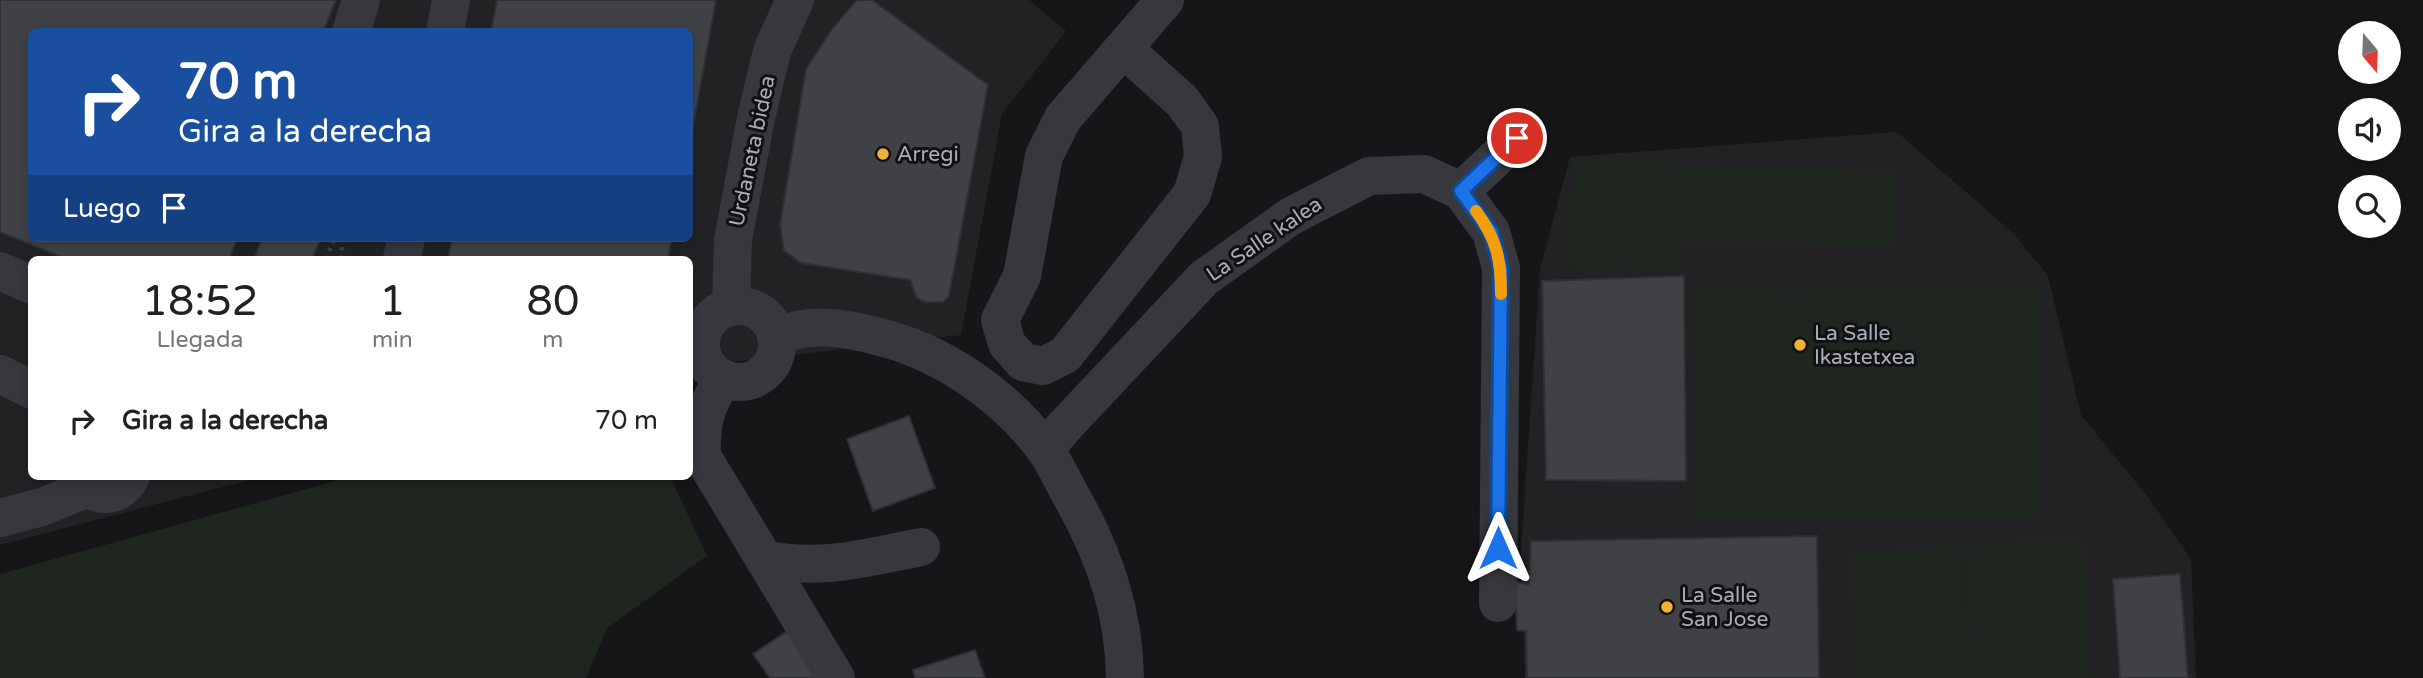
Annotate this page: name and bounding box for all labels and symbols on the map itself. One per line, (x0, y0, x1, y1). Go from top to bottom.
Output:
north arrow (2338, 21, 2401, 84)
street label: Urdaneta bidea (724, 73, 781, 229)
pin (1487, 108, 1547, 168)
place label: Arregi (897, 142, 959, 167)
marker: Arregi (875, 146, 891, 162)
street label: La Salle kalea (1202, 192, 1327, 287)
place label: La Salle Ikastetxea (1814, 321, 1915, 370)
marker: La Salle Ikastetxea (1792, 337, 1808, 353)
position arrow (1461, 511, 1535, 585)
place label: La Salle San Jose (1681, 583, 1769, 632)
marker: La Salle San Jose (1659, 599, 1675, 615)

